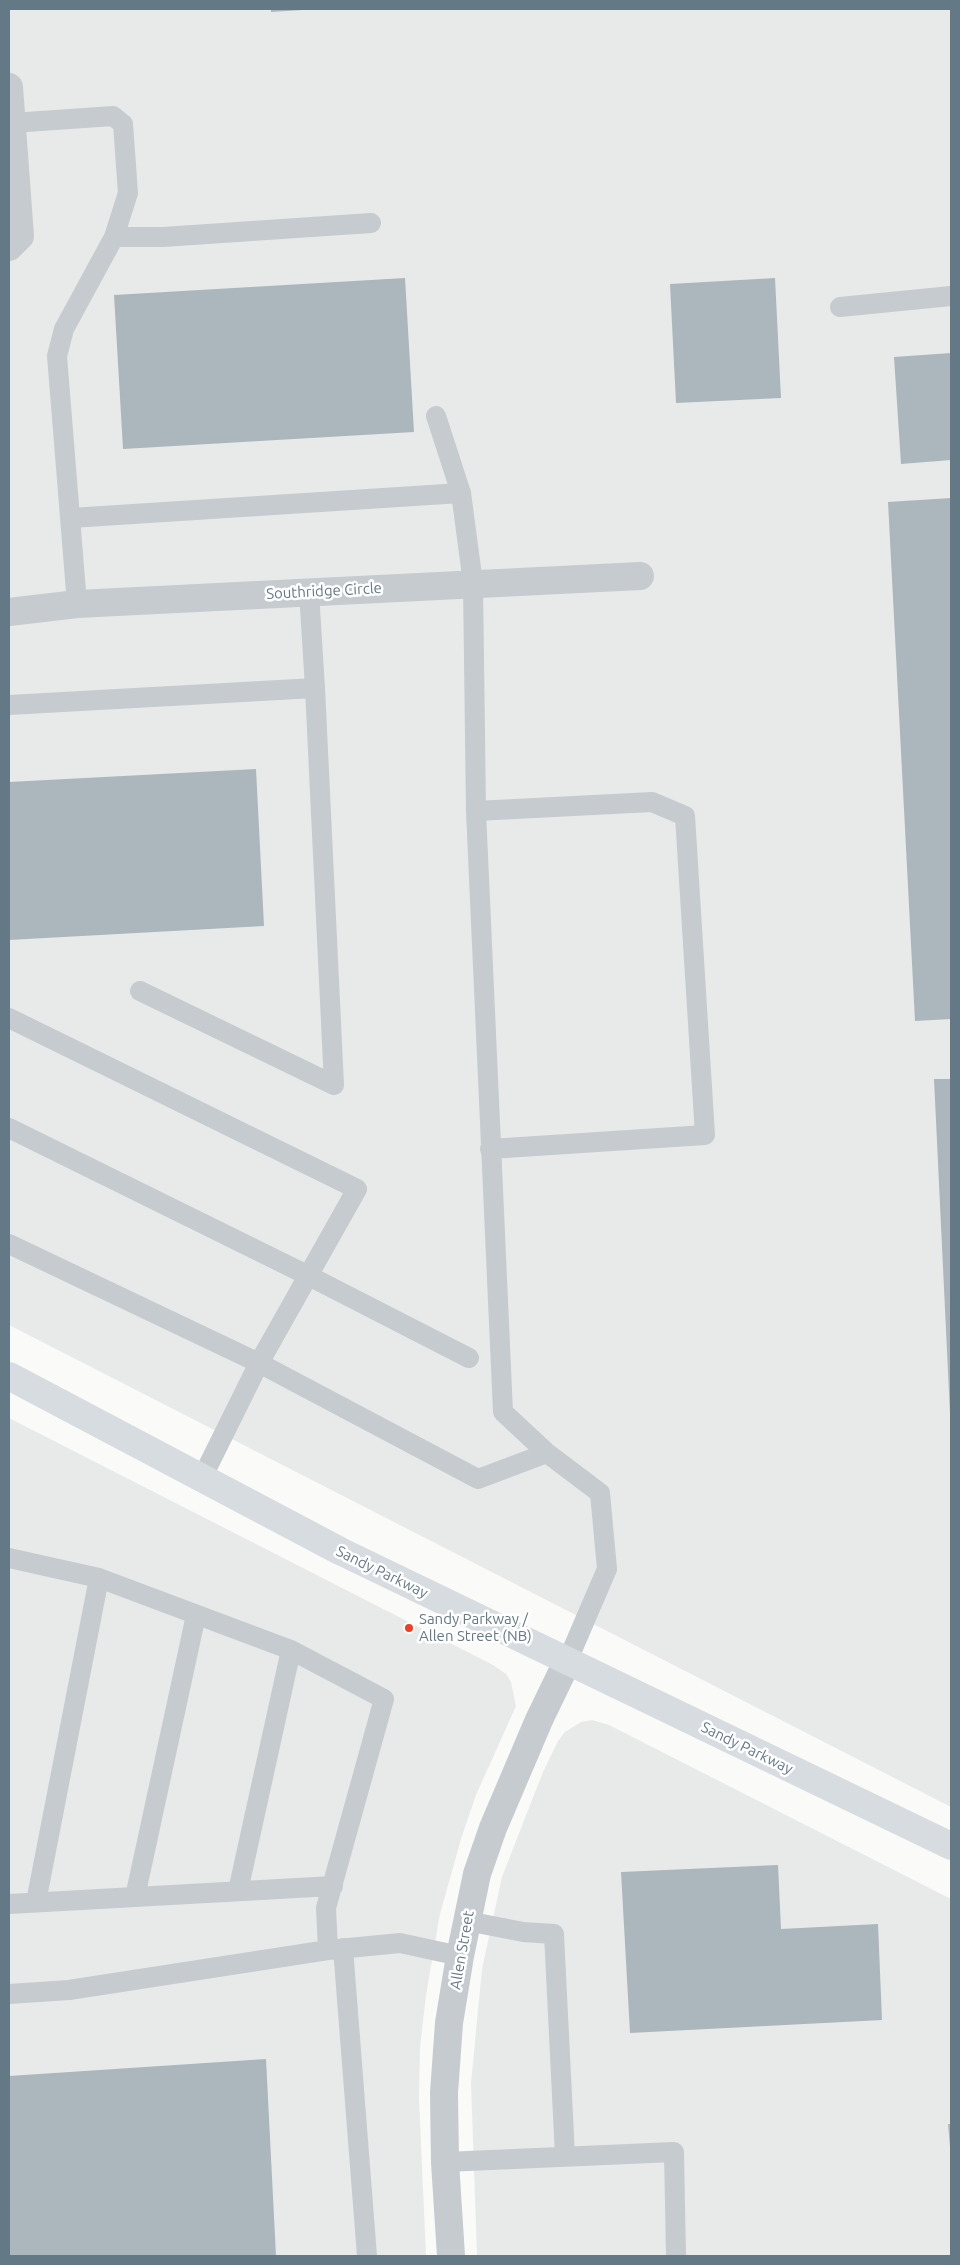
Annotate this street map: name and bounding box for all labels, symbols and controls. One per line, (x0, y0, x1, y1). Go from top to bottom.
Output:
street label: Southridge Circle (266, 579, 382, 603)
street label: Sandy Parkway (333, 1542, 431, 1602)
place label: Sandy Parkway / Allen Street (NB) (419, 1610, 532, 1645)
marker: Sandy Parkway / Allen Street (NB) (403, 1622, 415, 1634)
street label: Sandy Parkway (698, 1718, 796, 1778)
street label: Allen Street (446, 1909, 478, 1991)

